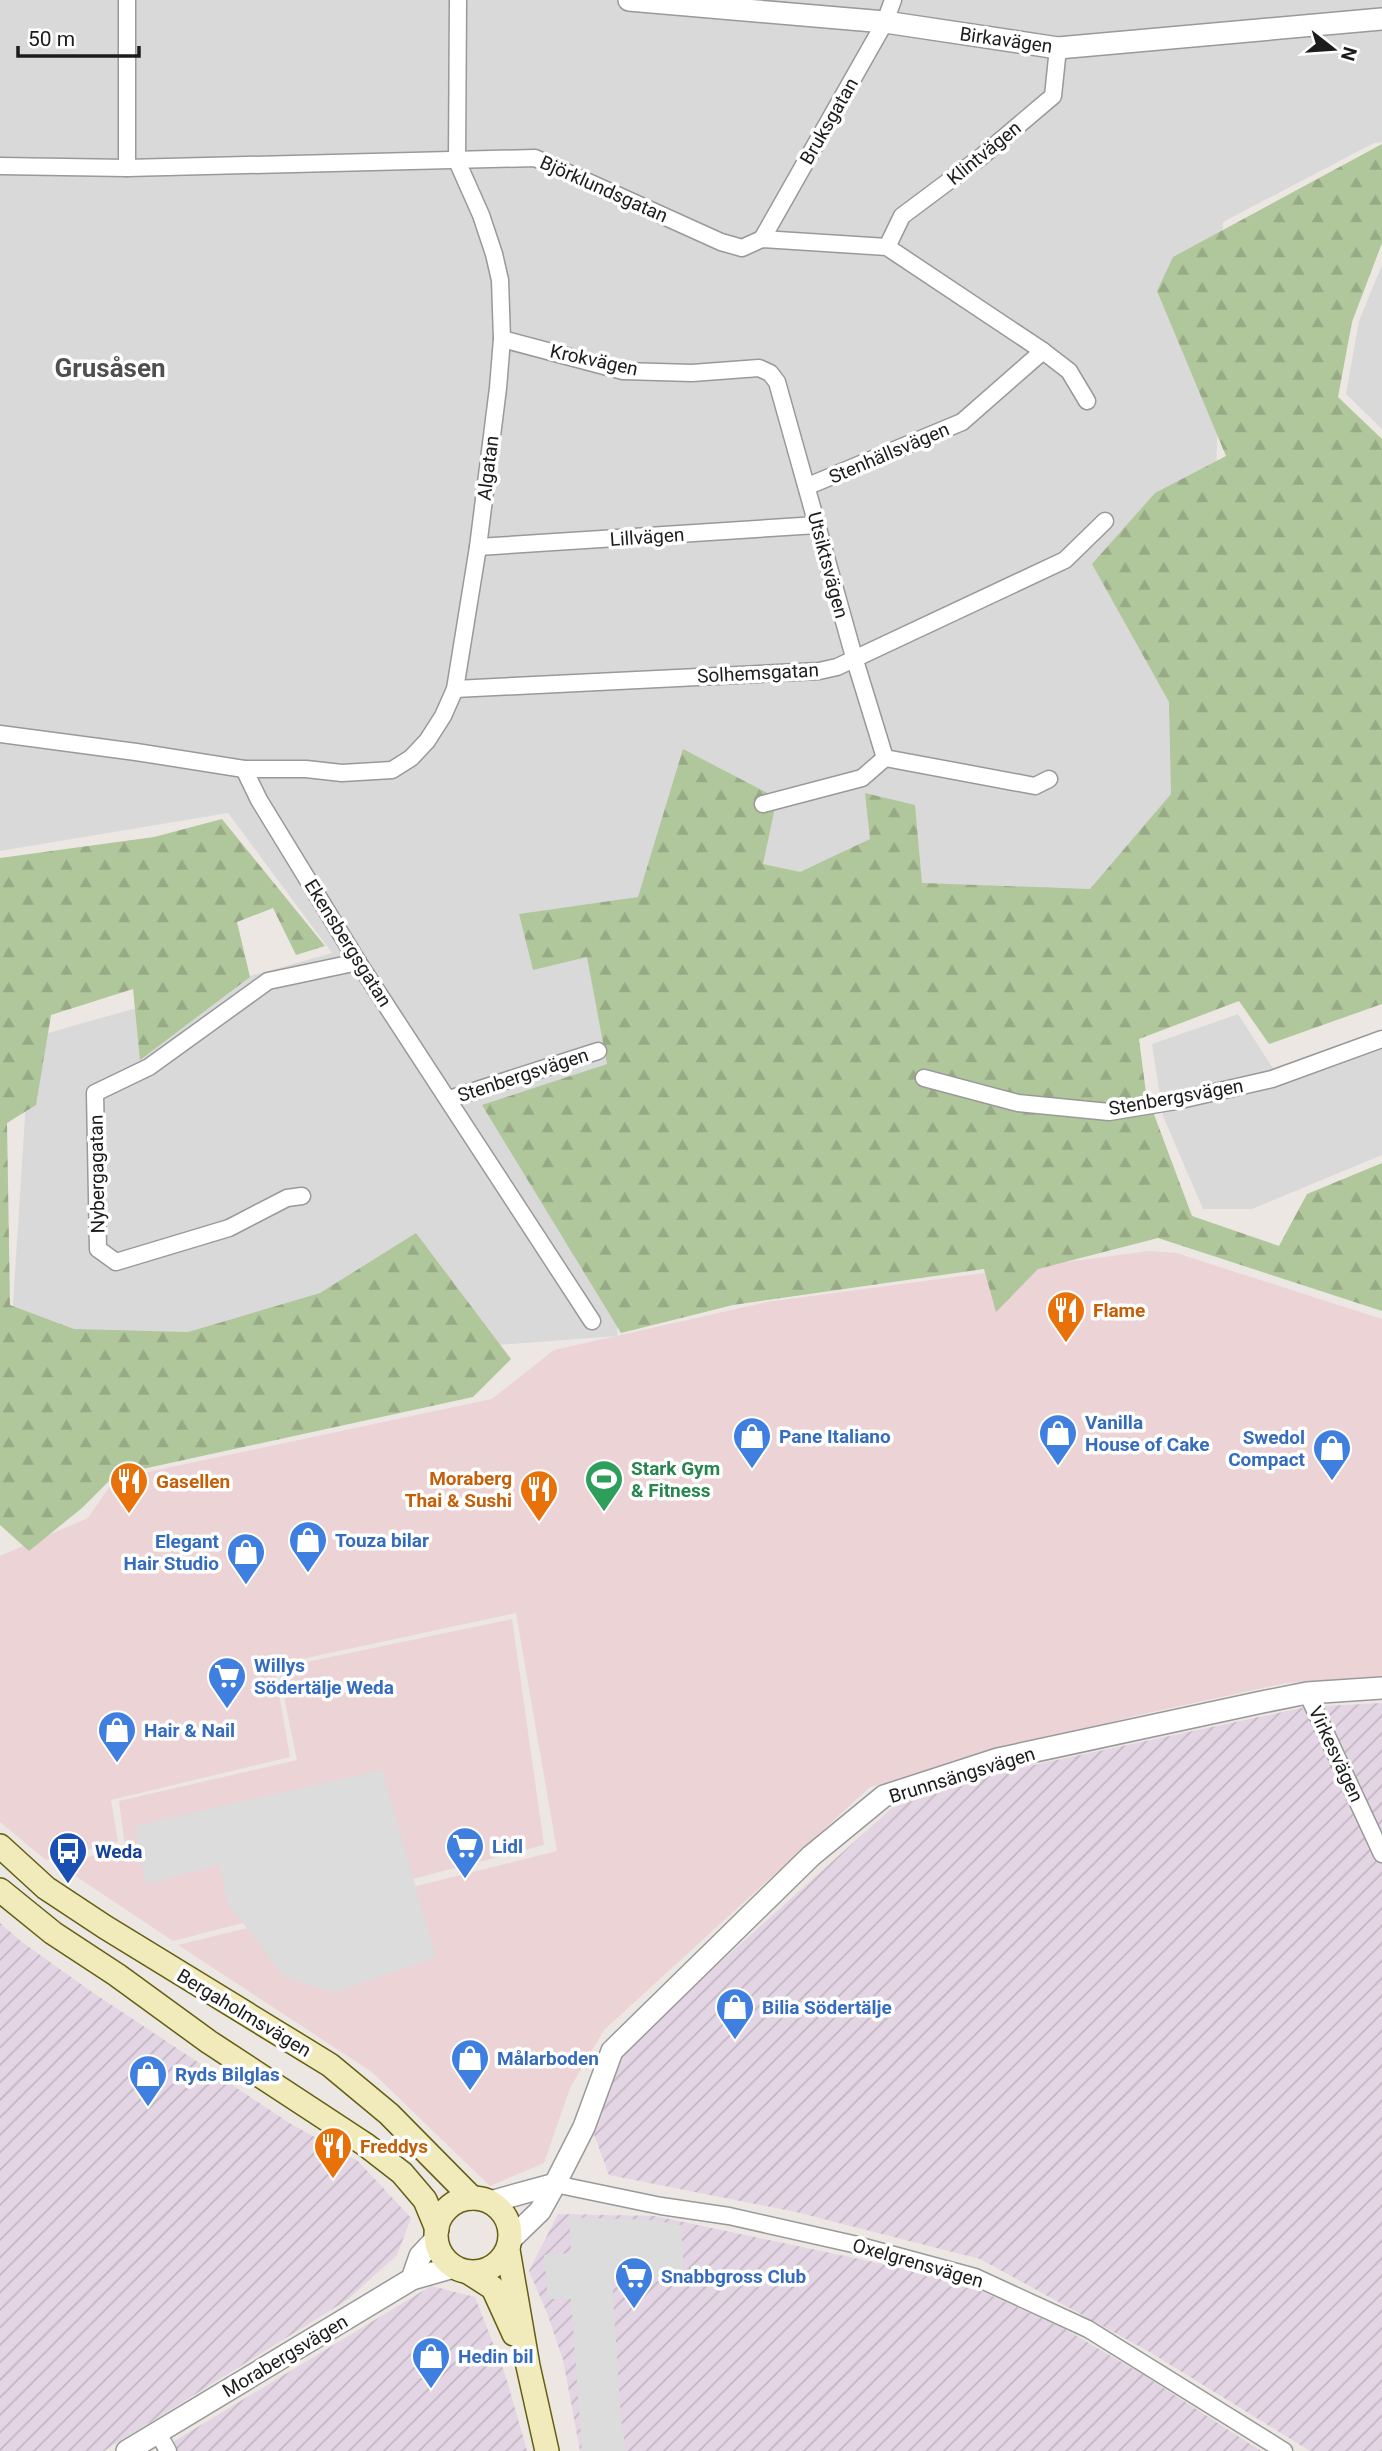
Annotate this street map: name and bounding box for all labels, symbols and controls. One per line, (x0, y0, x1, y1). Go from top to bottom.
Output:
scale bar (18, 14, 138, 58)
north arrow (1298, 14, 1368, 84)
street label: Birkavägen (958, 22, 1054, 58)
text: 50 m (28, 27, 75, 51)
text: N (1336, 44, 1362, 64)
street label: Bruksgatan (795, 74, 863, 168)
street label: Klintvägen (942, 116, 1026, 190)
street label: Björklundsgatan (537, 151, 671, 227)
street label: Krokvägen (548, 339, 640, 381)
district label: Grusåsen (54, 353, 166, 383)
street label: Stenhällsvägen (825, 417, 953, 489)
street label: Algatan (473, 434, 503, 502)
street label: Utsiktsvägen (803, 509, 853, 621)
street label: Lillvägen (609, 523, 685, 551)
street label: Solhemsgatan (697, 658, 819, 688)
street label: Ekensbergsgatan (300, 875, 396, 1011)
street label: Stenbergsvägen (455, 1043, 591, 1107)
street label: Stenbergsvägen (1107, 1074, 1245, 1120)
street label: Nybergagatan (84, 1115, 110, 1233)
restaurant icon: Flame (1045, 1289, 1087, 1344)
place label: Flame (1093, 1299, 1145, 1322)
place label: Vanilla House of Cake (1085, 1411, 1210, 1456)
shop icon: Vanilla House of Cake (1037, 1412, 1079, 1467)
shop icon: Pane Italiano (731, 1415, 773, 1470)
place label: Pane Italiano (779, 1425, 891, 1448)
place label: Swedol Compact (1228, 1426, 1306, 1471)
shop icon: Swedol Compact (1311, 1427, 1353, 1482)
place label: Stark Gym & Fitness (631, 1457, 720, 1502)
sports icon: Stark Gym & Fitness (583, 1458, 625, 1513)
restaurant icon: Gasellen (108, 1460, 150, 1515)
place label: Moraberg Thai & Sushi (405, 1467, 512, 1512)
restaurant icon: Moraberg Thai & Sushi (518, 1468, 560, 1523)
place label: Gasellen (156, 1470, 230, 1493)
shop icon: Touza bilar (287, 1519, 329, 1574)
place label: Touza bilar (335, 1529, 429, 1552)
place label: Elegant Hair Studio (123, 1530, 220, 1575)
shop icon: Elegant Hair Studio (225, 1531, 267, 1586)
place label: Willys Södertälje Weda (254, 1654, 394, 1699)
supermarket icon: Willys Södertälje Weda (206, 1655, 248, 1710)
street label: Virkesvägen (1304, 1702, 1368, 1806)
shop icon: Hair & Nail (96, 1709, 138, 1764)
place label: Hair & Nail (144, 1719, 235, 1742)
street label: Brunnsängsvägen (886, 1742, 1038, 1808)
supermarket icon: Lidl (444, 1825, 486, 1880)
bus stop icon: Weda (47, 1830, 89, 1885)
place label: Lidl (492, 1835, 523, 1858)
place label: Weda (95, 1840, 142, 1863)
street label: Bergaholmsvägen (173, 1964, 315, 2062)
shop icon: Bilia Södertälje (714, 1986, 756, 2041)
place label: Bilia Södertälje (762, 1996, 892, 2019)
shop icon: Målarboden (449, 2037, 491, 2092)
place label: Målarboden (497, 2047, 599, 2070)
shop icon: Ryds Bilglas (127, 2053, 169, 2108)
place label: Ryds Bilglas (175, 2063, 280, 2086)
restaurant icon: Freddys (312, 2125, 354, 2180)
place label: Freddys (360, 2135, 428, 2158)
street label: Oxelgrensvägen (850, 2233, 986, 2293)
supermarket icon: Snabbgross Club (613, 2255, 655, 2310)
place label: Snabbgross Club (661, 2265, 806, 2288)
street label: Morabergsvägen (218, 2310, 352, 2402)
shop icon: Hedin bil (410, 2335, 452, 2390)
place label: Hedin bil (458, 2345, 534, 2368)

